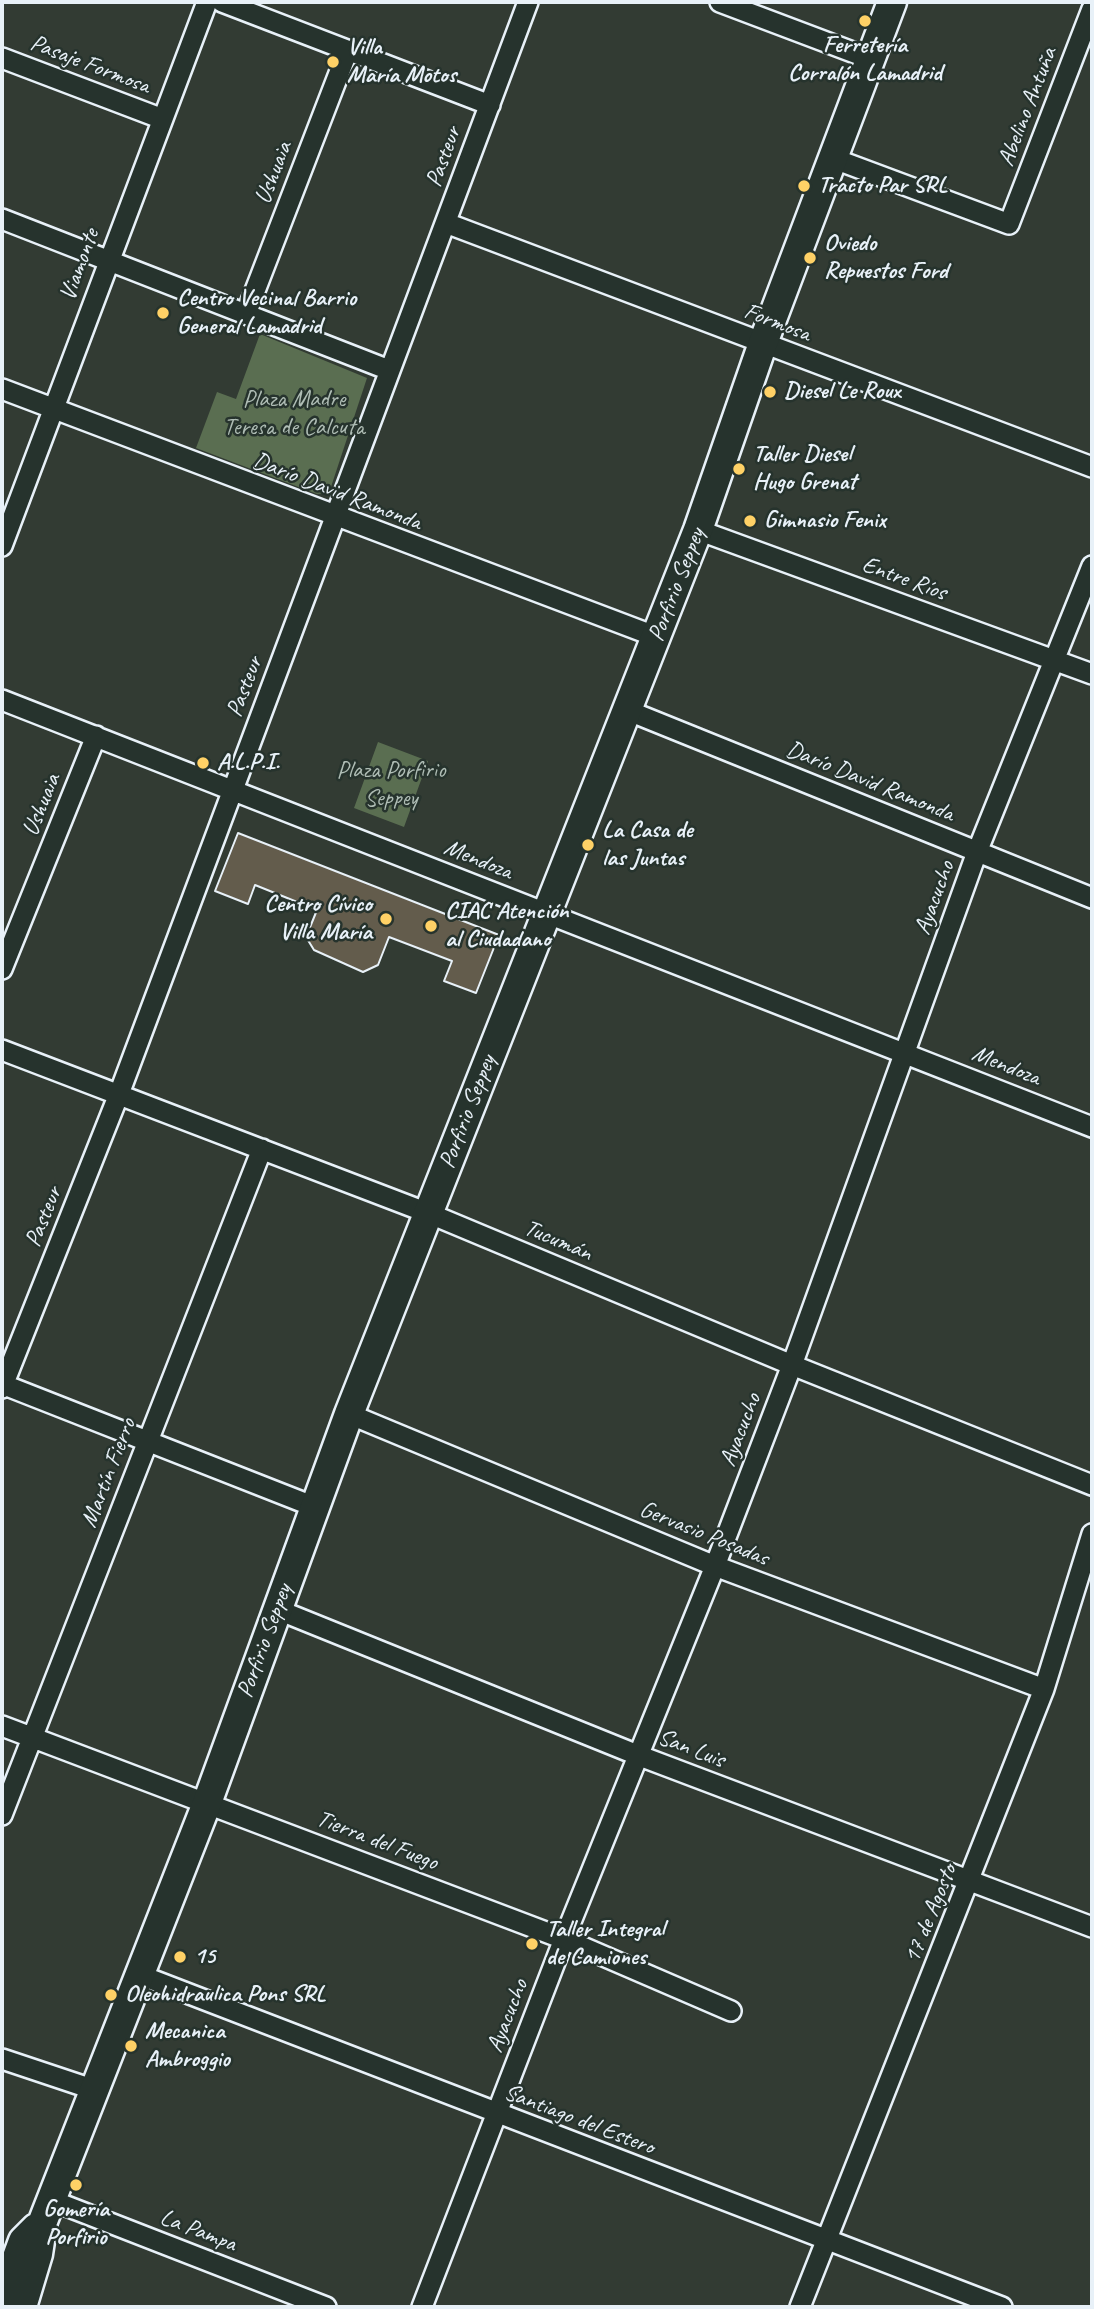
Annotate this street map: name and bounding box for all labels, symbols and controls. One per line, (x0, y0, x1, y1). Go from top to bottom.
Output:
marker: Ferretería Corralón Lamadrid (857, 13, 873, 29)
street label: Pasaje Formosa (26, 29, 154, 101)
place label: Ferretería Corralón Lamadrid (788, 32, 942, 88)
place label: Villa María Motos (347, 34, 456, 90)
street label: Abelino Antuña (992, 44, 1064, 170)
marker: Villa María Motos (325, 54, 341, 70)
street label: Pasteur (420, 123, 468, 191)
street label: Ushuaia (249, 138, 299, 208)
place label: Tracto Par SRL (818, 172, 947, 200)
marker: Tracto Par SRL (796, 178, 812, 194)
street label: Viamonte (54, 225, 106, 305)
place label: Oviedo Repuestos Ford (824, 230, 948, 286)
marker: Oviedo Repuestos Ford (802, 250, 818, 266)
place label: Centro Vecinal Barrio General Lamadrid (177, 285, 356, 341)
street label: Formosa (740, 297, 814, 349)
marker: Centro Vecinal Barrio General Lamadrid (155, 305, 171, 321)
place label: Diesel Le Roux (784, 378, 900, 406)
marker: Diesel Le Roux (762, 384, 778, 400)
park label: Plaza Madre Teresa de Calcuta (224, 386, 364, 442)
place label: Taller Diesel Hugo Grenat (753, 441, 856, 497)
street label: Darío David Ramonda (249, 447, 425, 537)
marker: Taller Diesel Hugo Grenat (731, 461, 747, 477)
place label: Gimnasio Fenix (764, 507, 886, 535)
marker: Gimnasio Fenix (742, 513, 758, 529)
street label: Porfirio Seppey (642, 524, 712, 646)
street label: Entre Ríos (858, 550, 950, 608)
street label: Pasteur (220, 653, 270, 721)
street label: Darío David Ramonda (782, 735, 958, 829)
place label: A.L.P.I. (217, 749, 280, 777)
marker: A.L.P.I. (195, 755, 211, 771)
park label: Plaza Porfirio Seppey (336, 757, 446, 813)
street label: Ushuaia (17, 770, 67, 840)
place label: La Casa de las Juntas (602, 817, 693, 873)
street label: Mendoza (440, 833, 516, 887)
marker: La Casa de las Juntas (580, 837, 596, 853)
street label: Ayacucho (908, 857, 962, 939)
place label: Centro Cívico Villa María (264, 891, 372, 947)
place label: CIAC Atención al Ciudadano (445, 898, 568, 954)
marker: Centro Cívico Villa María (378, 911, 394, 927)
marker: CIAC Atención al Ciudadano (423, 918, 439, 934)
street label: Mendoza (968, 1039, 1044, 1093)
street label: Porfirio Seppey (433, 1051, 503, 1173)
street label: Pasteur (19, 1183, 69, 1251)
street label: Tucumán (520, 1214, 596, 1268)
street label: Ayacucho (714, 1389, 768, 1471)
street label: Martín Fierro (75, 1414, 143, 1532)
street label: Gervasio Posadas (635, 1495, 773, 1573)
street label: Porfirio Seppey (231, 1580, 299, 1702)
street label: San Luis (653, 1723, 729, 1775)
street label: Tierra del Fuego (312, 1805, 442, 1877)
street label: 17 de Agosto (898, 1860, 964, 1968)
place label: Taller Integral de Camiones (546, 1916, 665, 1972)
marker: Taller Integral de Camiones (524, 1936, 540, 1952)
place label: 15 (194, 1943, 215, 1971)
marker: 15 (172, 1949, 188, 1965)
street label: Ayacucho (481, 1975, 535, 2057)
place label: Oleohidraulica Pons SRL (125, 1981, 325, 2009)
marker: Oleohidraulica Pons SRL (103, 1987, 119, 2003)
place label: Mecanica Ambroggio (145, 2018, 230, 2074)
marker: Mecanica Ambroggio (123, 2038, 139, 2054)
street label: Santiago del Estero (500, 2078, 658, 2162)
marker: Gomería Porfirio (68, 2177, 84, 2193)
place label: Gomería Porfirio (43, 2196, 109, 2252)
street label: La Pampa (156, 2203, 240, 2259)

